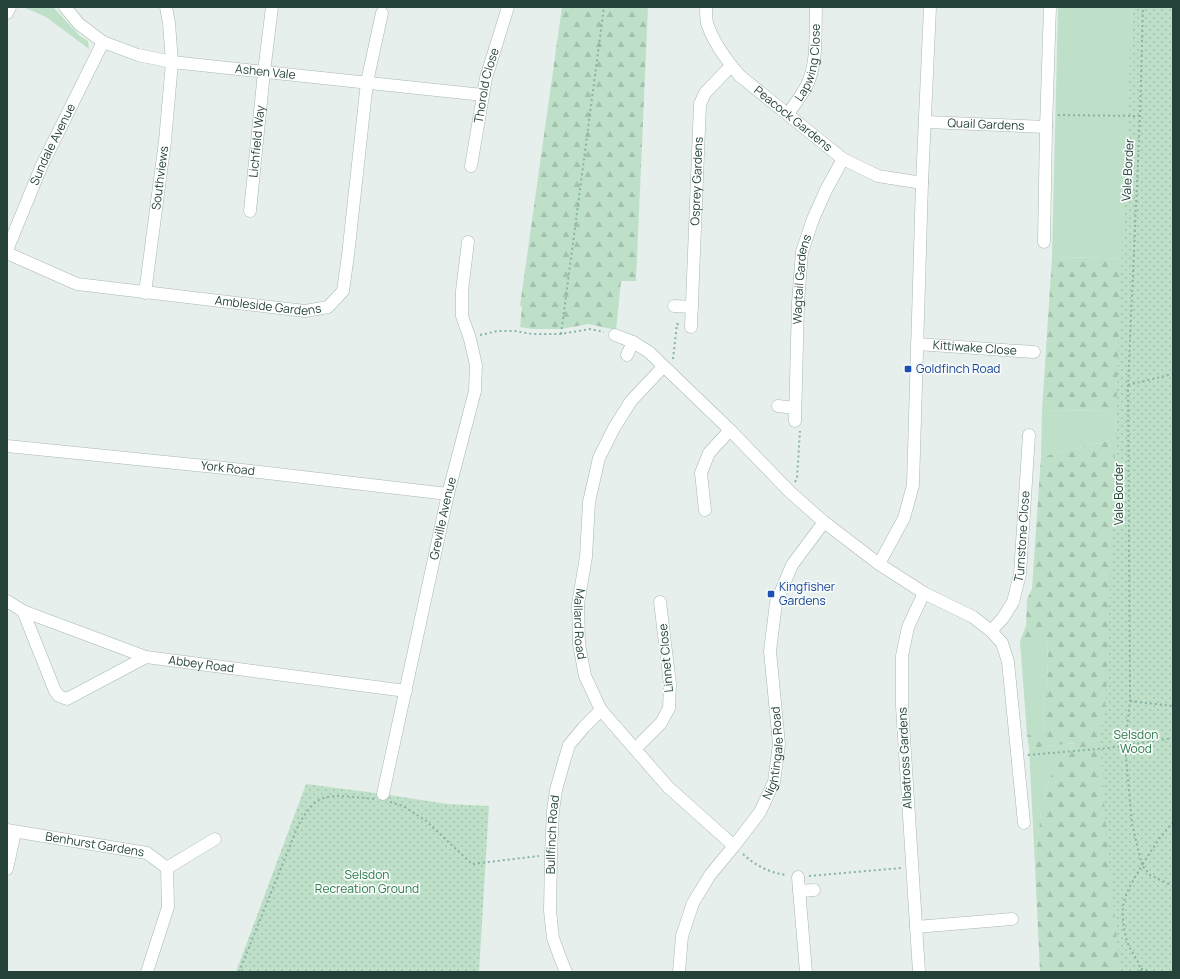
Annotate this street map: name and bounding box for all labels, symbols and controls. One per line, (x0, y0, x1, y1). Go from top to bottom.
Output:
street label: Lapwing Close (790, 24, 824, 105)
street label: Thorold Close (469, 46, 503, 124)
street label: Ashen Vale (234, 60, 297, 83)
street label: Peacock Gardens (751, 82, 836, 155)
street label: Sundale Avenue (26, 101, 79, 188)
street label: Lichfield Way (244, 104, 269, 178)
street label: Quail Gardens (947, 114, 1025, 134)
street label: Osprey Gardens (686, 136, 707, 226)
street label: Vale Border (1117, 138, 1138, 202)
street label: Southviews (147, 145, 172, 211)
street label: Wagtail Gardens (788, 232, 815, 325)
street label: Ambleside Gardens (214, 291, 323, 319)
street label: Kittiwake Close (932, 336, 1017, 359)
place label: Goldfinch Road (916, 360, 1000, 377)
marker: Goldfinch Road (903, 364, 913, 374)
street label: York Road (200, 457, 256, 479)
street label: Vale Border (1110, 462, 1127, 525)
street label: Greville Avenue (425, 475, 460, 561)
street label: Turnstone Close (1009, 490, 1033, 584)
place label: Kingfisher Gardens (779, 578, 836, 609)
street label: Mallard Road (570, 587, 591, 661)
marker: Kingfisher Gardens (766, 589, 776, 599)
street label: Linnet Close (654, 623, 677, 693)
street label: Abbey Road (168, 651, 235, 676)
street label: Nightingale Road (758, 706, 787, 802)
street label: Albatross Gardens (893, 707, 916, 809)
park label: Selsdon Wood (1114, 726, 1158, 757)
street label: Bullfinch Road (542, 794, 563, 874)
street label: Benhurst Gardens (44, 827, 146, 860)
park label: Selsdon Recreation Ground (315, 866, 419, 897)

